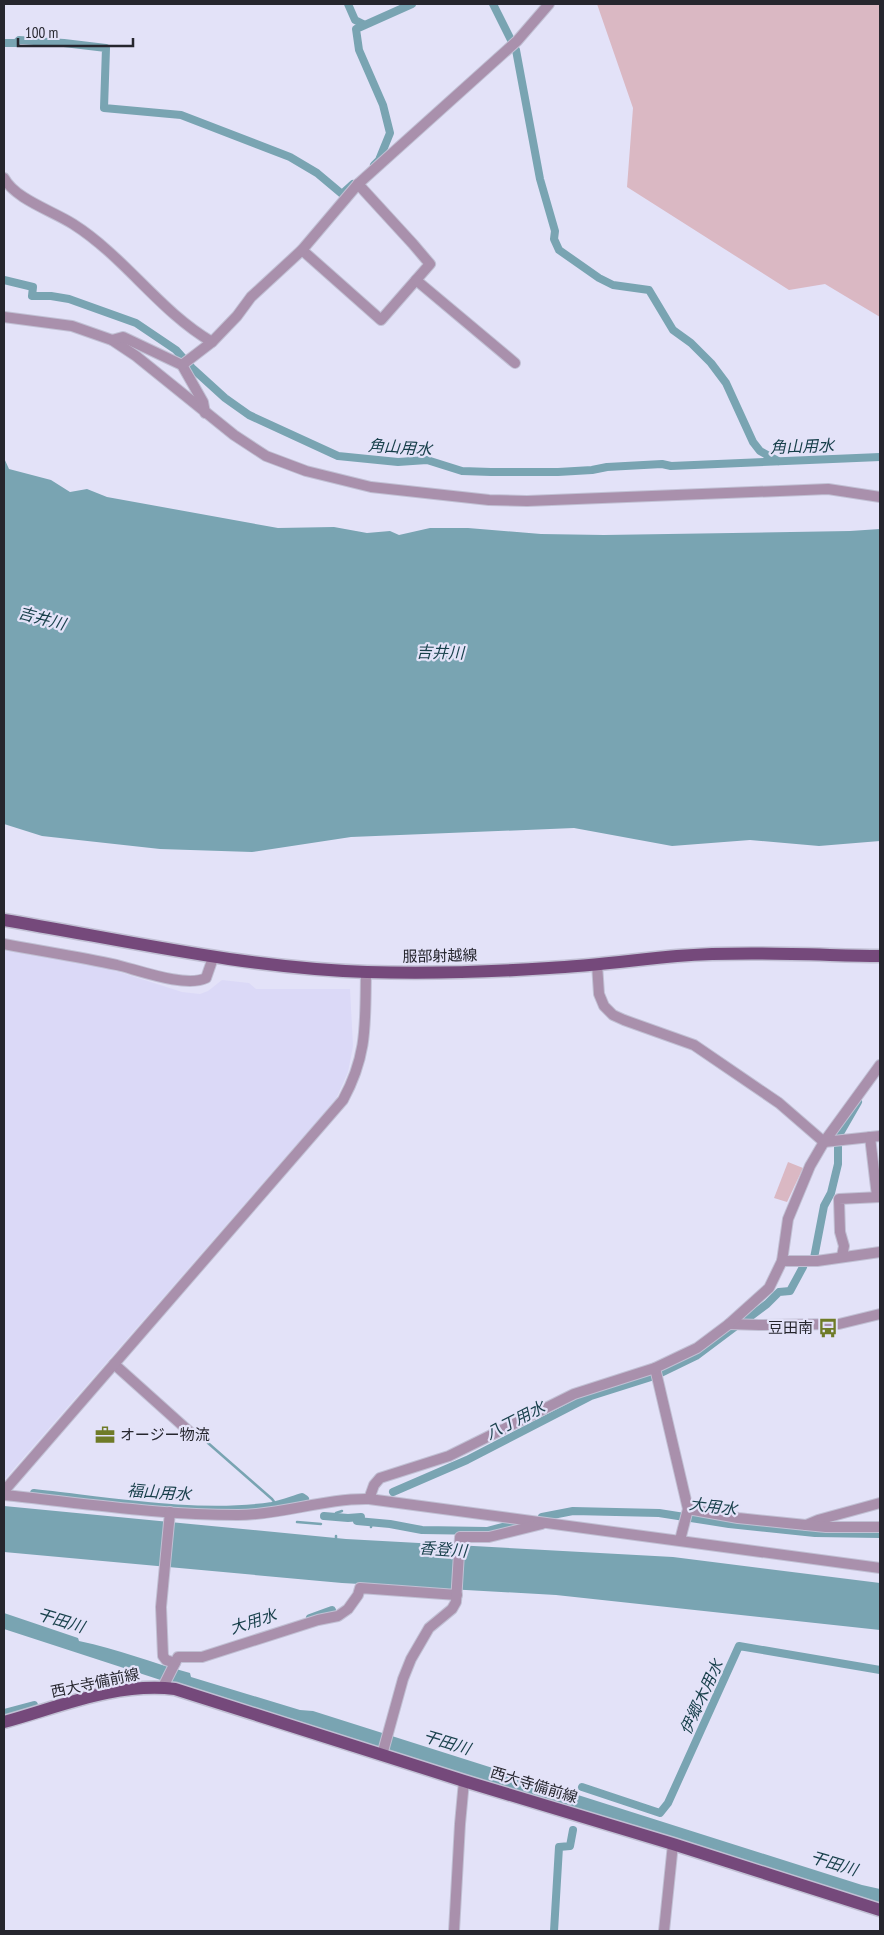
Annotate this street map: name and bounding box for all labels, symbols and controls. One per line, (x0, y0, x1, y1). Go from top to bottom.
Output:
scale bar (18, 15, 132, 47)
text: 100 m (25, 23, 58, 42)
water label: 角山用水 (367, 435, 435, 459)
water label: 角山用水 (770, 435, 836, 457)
water label: 吉井川 (16, 602, 70, 634)
water label: 吉井川 (416, 642, 466, 662)
street label: 服部射越線 (402, 945, 478, 966)
bus stop icon: 豆田南 (817, 1317, 839, 1339)
place label: 豆田南 (768, 1318, 813, 1337)
water label: 八丁用水 (482, 1396, 550, 1443)
office icon: オージー物流 (94, 1424, 116, 1446)
place label: オージー物流 (120, 1425, 210, 1444)
water label: 福山用水 (126, 1480, 194, 1504)
water label: 大用水 (688, 1493, 740, 1519)
water label: 香登川 (418, 1537, 470, 1561)
water label: 干田川 (35, 1603, 89, 1637)
water label: 大用水 (227, 1603, 281, 1638)
water label: 伊郷木用水 (675, 1655, 728, 1737)
street label: 西大寺備前線 (49, 1664, 141, 1701)
water label: 干田川 (421, 1725, 475, 1759)
street label: 西大寺備前線 (488, 1762, 580, 1807)
water label: 干田川 (808, 1846, 862, 1880)

